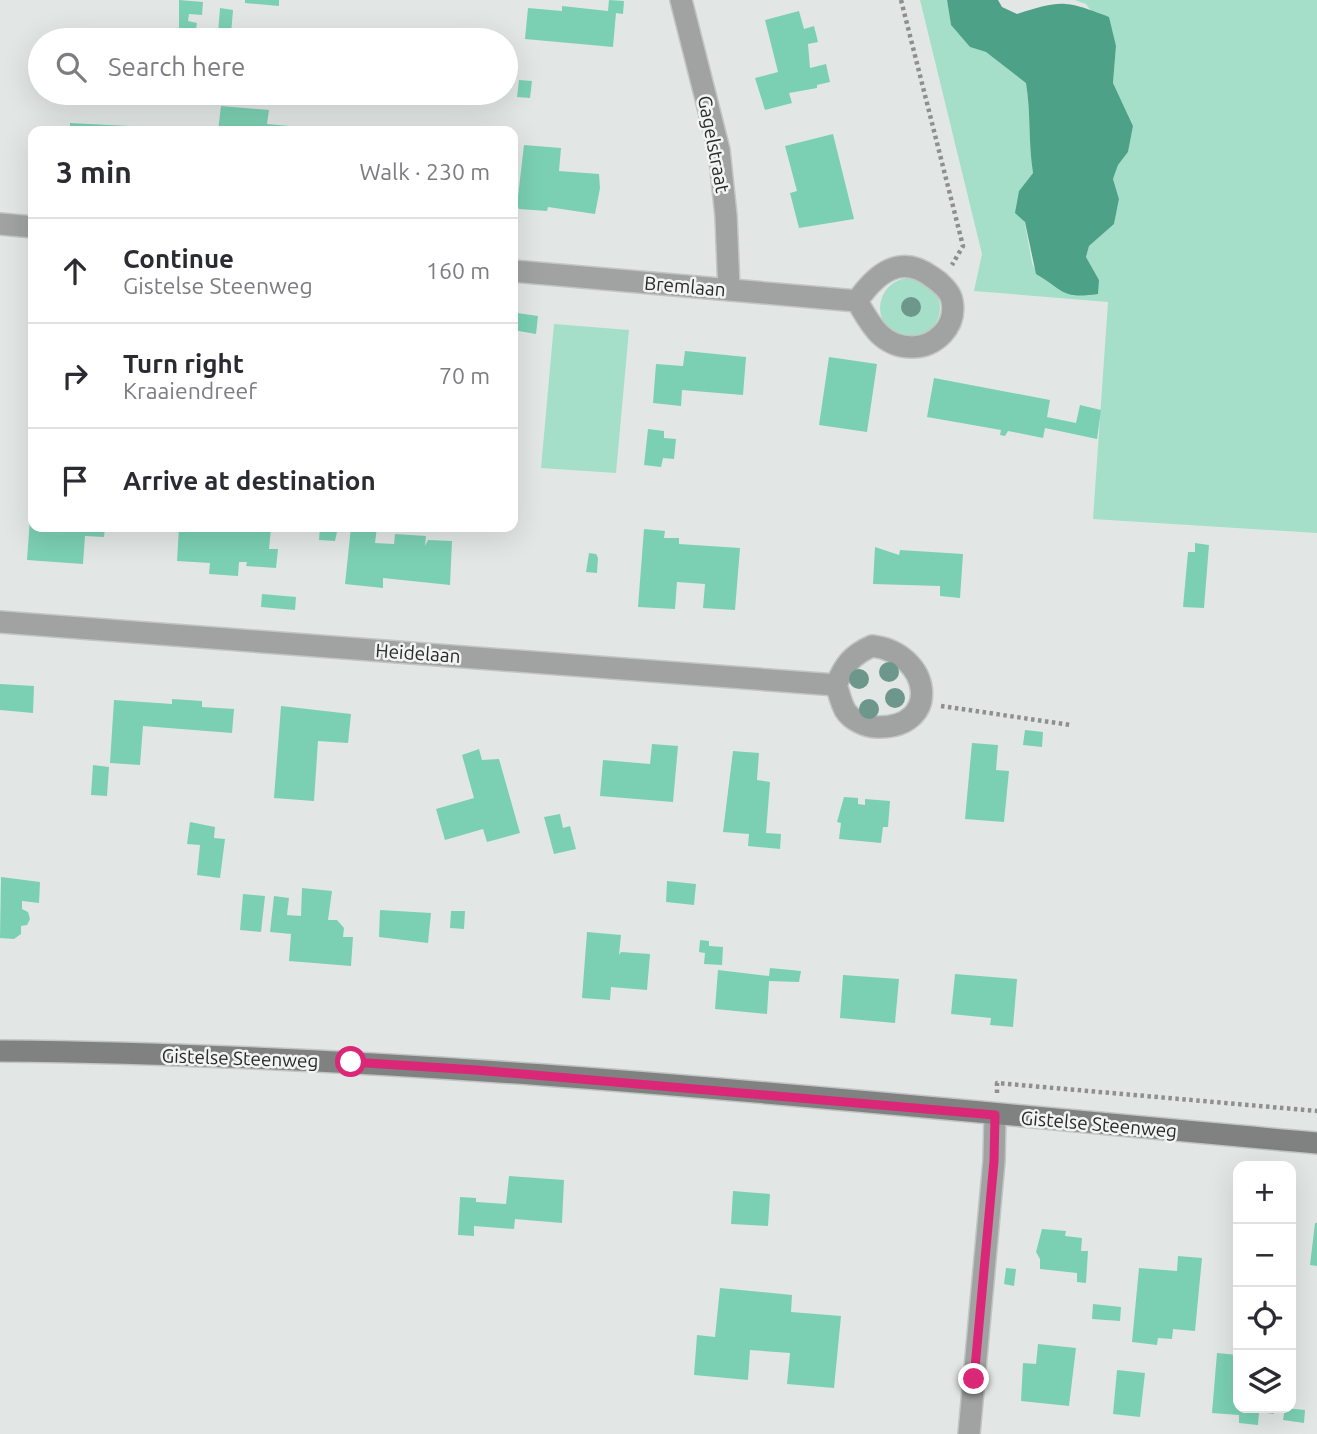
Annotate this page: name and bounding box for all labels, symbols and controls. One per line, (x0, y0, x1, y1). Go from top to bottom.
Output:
search box (28, 28, 518, 105)
icon: search (52, 48, 90, 86)
text: Search here (108, 52, 245, 81)
street label: Gagelstraat (694, 93, 734, 195)
text: 3 min (56, 155, 132, 189)
text: Walk · 230 m (359, 159, 490, 184)
text: Continue (123, 244, 234, 273)
icon: ahead (56, 252, 94, 290)
text: 160 m (426, 258, 490, 283)
street label: Bremlaan (643, 271, 727, 301)
text: Gistelse Steenweg (123, 273, 313, 298)
text: Turn right (123, 349, 244, 378)
icon: right (56, 357, 94, 395)
text: 70 m (439, 363, 490, 388)
text: Kraaiendreef (123, 378, 257, 403)
icon: arrive (56, 462, 94, 500)
text: Arrive at destination (123, 466, 376, 495)
street label: Heidelaan (375, 639, 461, 667)
street label: Gistelse Steenweg (161, 1044, 319, 1072)
route start (335, 1046, 366, 1077)
street label: Gistelse Steenweg (1020, 1106, 1178, 1142)
map controls (1233, 1161, 1296, 1413)
button: + (1233, 1161, 1296, 1224)
button: − (1233, 1224, 1296, 1287)
button: locate (1233, 1287, 1296, 1350)
button: layers (1233, 1350, 1296, 1413)
route end (958, 1363, 989, 1394)

